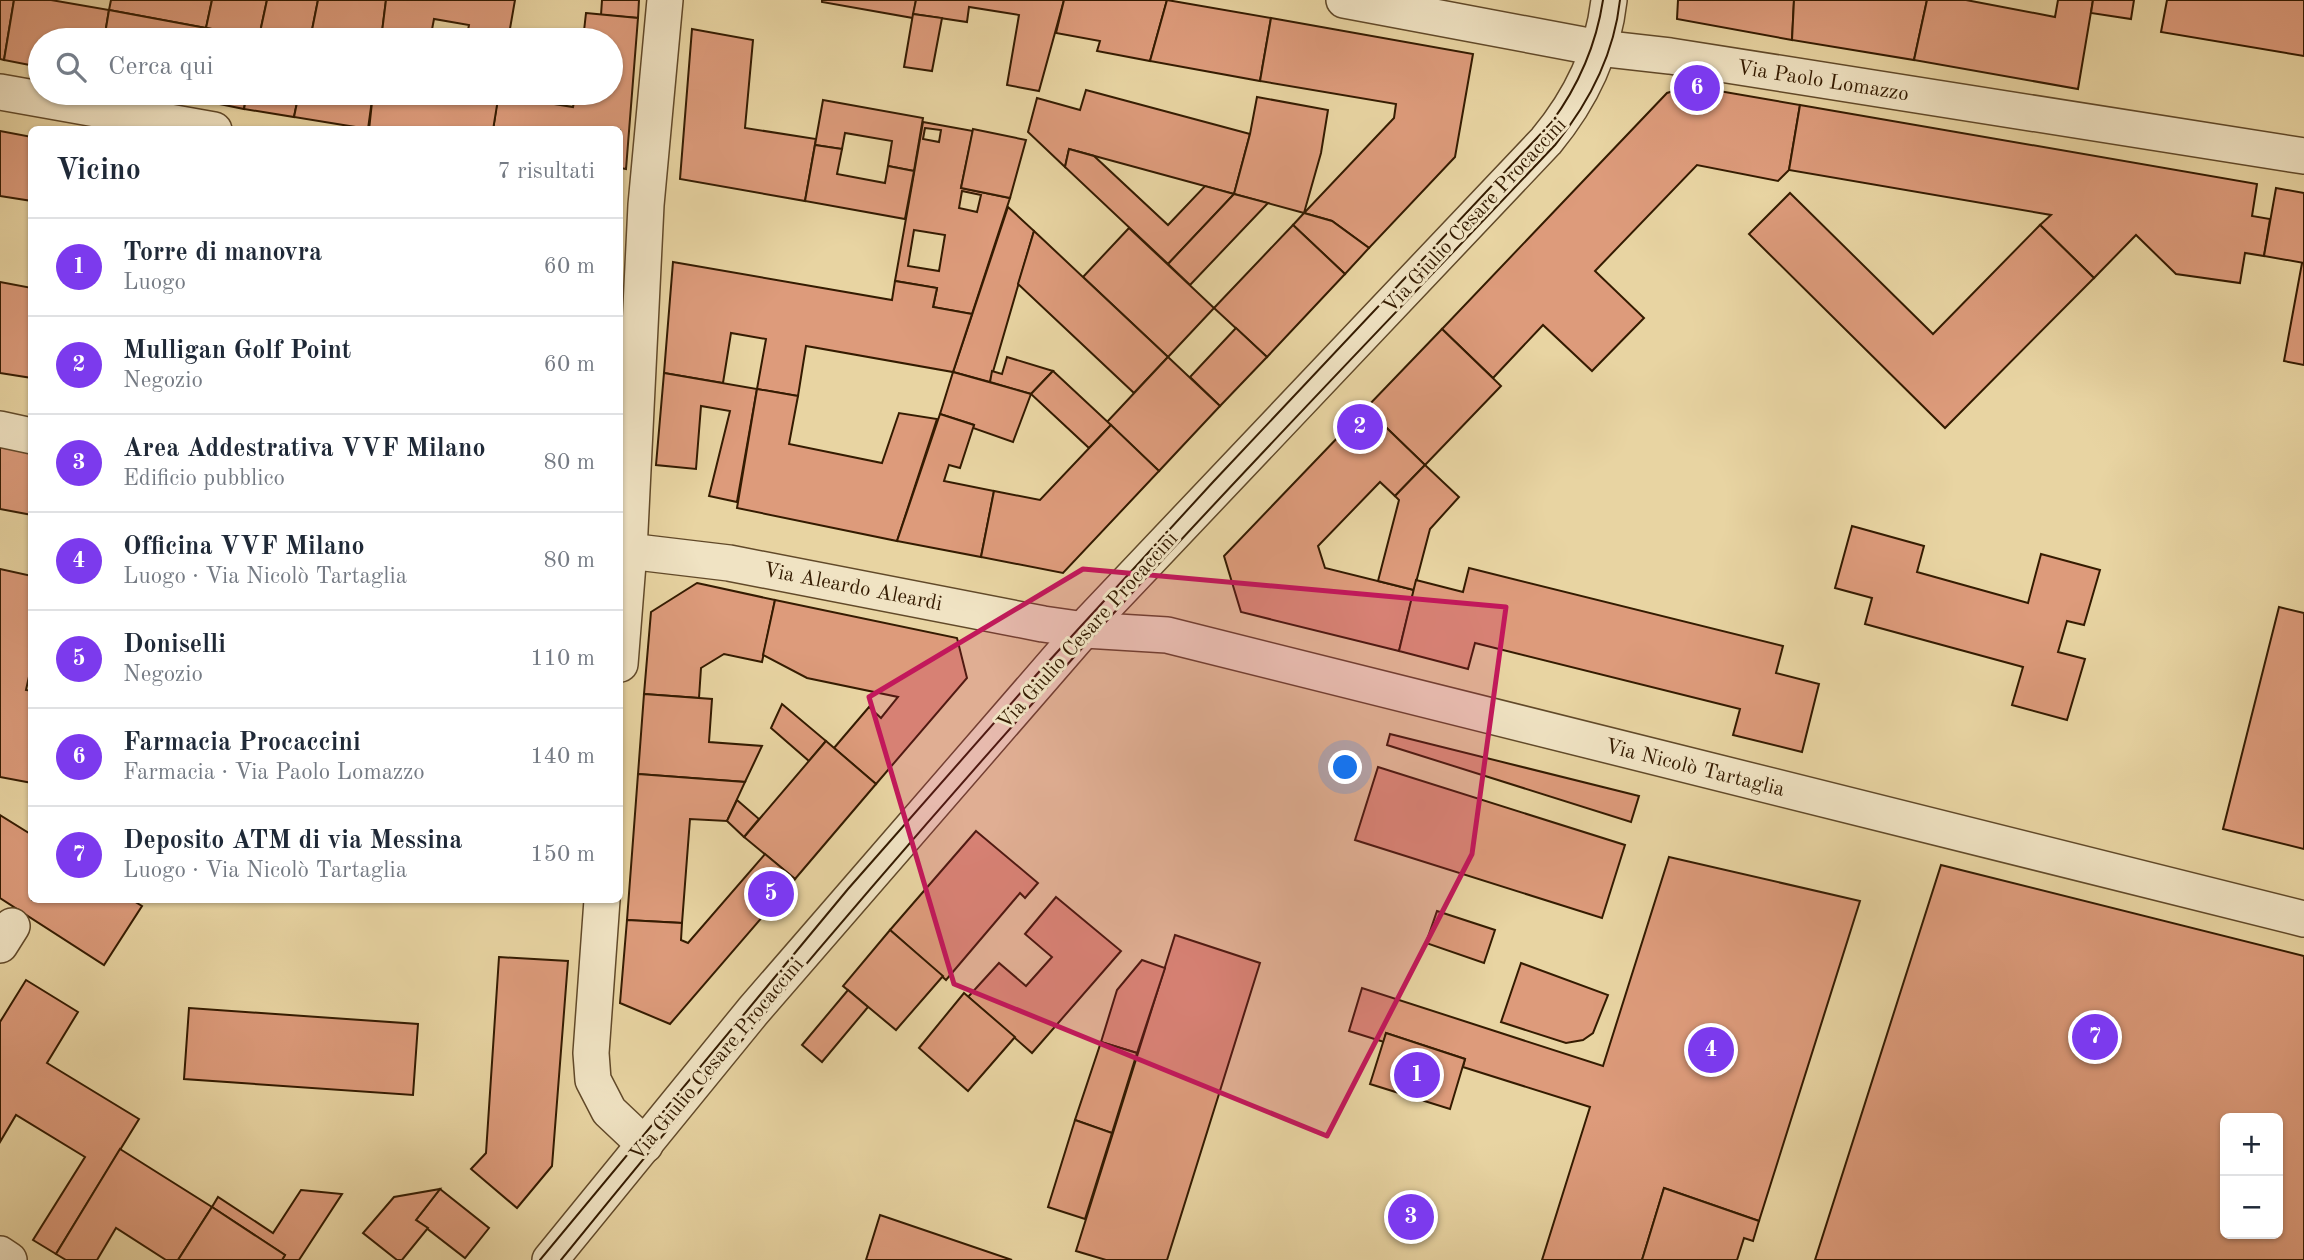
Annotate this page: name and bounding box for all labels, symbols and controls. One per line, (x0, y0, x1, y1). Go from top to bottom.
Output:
search box (28, 28, 623, 105)
icon: search (52, 48, 90, 86)
text: Cerca qui (108, 54, 213, 80)
street label: Via Paolo Lomazzo (1735, 58, 1910, 105)
pin: 6 (1674, 62, 1720, 114)
street label: Via Giulio Cesare Procaccini (1379, 114, 1571, 318)
text: Vicino (56, 156, 141, 186)
text: 7 risultati (497, 160, 595, 183)
text: Torre di manovra (123, 240, 322, 266)
text: 1 (72, 255, 86, 278)
text: 60 m (544, 255, 595, 278)
text: Luogo (123, 271, 186, 294)
text: Mulligan Golf Point (123, 338, 351, 364)
text: 2 (72, 353, 86, 376)
text: 60 m (544, 353, 595, 376)
text: Negozio (123, 369, 203, 392)
pin: 2 (1337, 401, 1383, 453)
text: Area Addestrativa VVF Milano (123, 436, 486, 462)
text: 3 (72, 451, 86, 474)
text: 80 m (544, 451, 595, 474)
text: Edificio pubblico (123, 467, 285, 490)
street label: Via Giulio Cesare Procaccini (994, 528, 1182, 734)
text: Officina VVF Milano (123, 534, 365, 560)
text: 4 (72, 549, 86, 572)
text: 80 m (544, 549, 595, 572)
street label: Via Aleardo Aleardi (761, 560, 944, 615)
text: Luogo · Via Nicolò Tartaglia (123, 565, 407, 588)
text: Doniselli (123, 632, 226, 658)
text: 5 (72, 647, 86, 670)
text: 110 m (530, 647, 595, 670)
text: Negozio (123, 663, 203, 686)
text: Farmacia Procaccini (123, 730, 361, 756)
street label: Via Nicolò Tartaglia (1603, 736, 1787, 801)
text: 6 (72, 745, 86, 768)
text: 140 m (530, 745, 595, 768)
your location (1328, 750, 1362, 784)
text: Farmacia · Via Paolo Lomazzo (123, 761, 425, 784)
text: Deposito ATM di via Messina (123, 828, 463, 854)
text: 7 (72, 843, 86, 866)
text: 150 m (530, 843, 595, 866)
text: Luogo · Via Nicolò Tartaglia (123, 859, 407, 882)
pin: 5 (748, 868, 794, 920)
street label: Via Giulio Cesare Procaccini (626, 954, 808, 1166)
pin: 7 (2072, 1011, 2118, 1063)
pin: 4 (1688, 1024, 1734, 1076)
pin: 1 (1394, 1049, 1440, 1101)
map controls (2220, 1113, 2283, 1239)
button: + (2220, 1113, 2283, 1176)
button: − (2220, 1176, 2283, 1239)
pin: 3 (1388, 1191, 1434, 1243)

